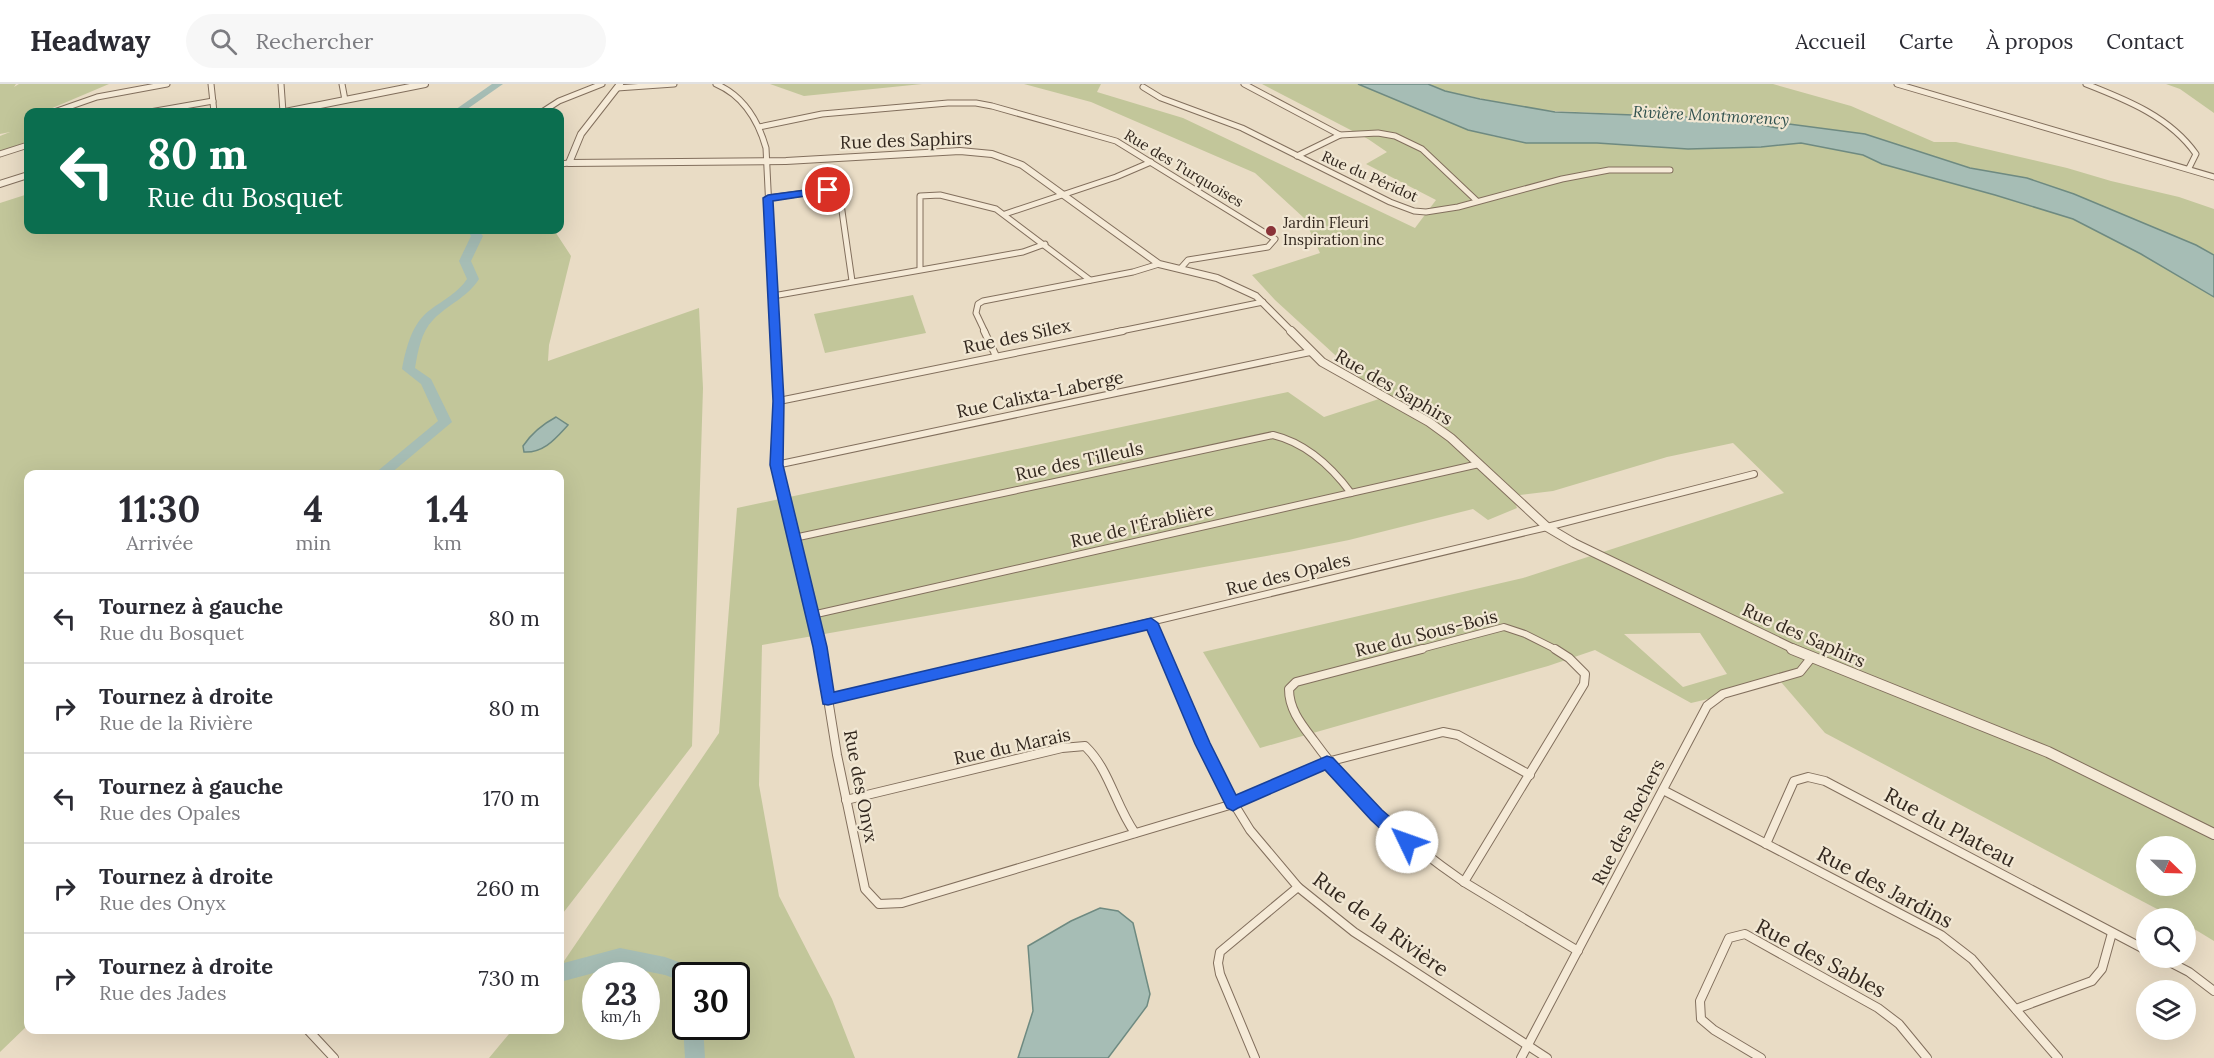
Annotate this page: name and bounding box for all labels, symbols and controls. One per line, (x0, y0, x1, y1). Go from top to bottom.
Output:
search box (186, 14, 606, 68)
text: Headway (30, 23, 150, 59)
icon: search (207, 25, 240, 58)
text: Rechercher (255, 27, 373, 55)
text: Accueil (1795, 28, 1866, 55)
text: Carte (1899, 28, 1953, 55)
text: À propos (1986, 28, 2073, 55)
text: Contact (2106, 28, 2184, 55)
water label: Rivière Montmorency (1632, 101, 1790, 129)
street label: Rue des Turquoises (1121, 125, 1247, 211)
street label: Rue des Saphirs (839, 126, 973, 154)
text: 80 m (147, 127, 247, 181)
icon: left (48, 132, 126, 210)
street label: Rue du Péridot (1319, 146, 1421, 206)
pin (802, 164, 853, 215)
icon: arrive (811, 173, 844, 206)
text: Rue du Bosquet (147, 180, 343, 214)
place label: Jardin Fleuri Inspiration inc (1282, 213, 1384, 249)
marker: Jardin Fleuri Inspiration inc (1264, 224, 1278, 238)
street label: Rue des Silex (961, 313, 1073, 359)
street label: Rue des Saphirs (1331, 344, 1457, 430)
street label: Rue Calixta-Laberge (954, 365, 1126, 423)
street label: Rue des Tilleuls (1013, 436, 1145, 486)
text: 11:30 (119, 486, 200, 532)
text: 4 (303, 486, 323, 532)
text: 1.4 (426, 486, 469, 532)
street label: Rue de l'Érablière (1068, 497, 1216, 553)
text: Arrivée (126, 530, 193, 555)
text: min (295, 530, 331, 555)
text: km (433, 530, 462, 555)
street label: Rue des Opales (1223, 547, 1353, 601)
text: Tournez à gauche (99, 592, 283, 620)
street label: Rue des Saphirs (1739, 598, 1869, 672)
icon: left (48, 602, 81, 635)
text: 80 m (489, 604, 540, 632)
street label: Rue du Sous-Bois (1352, 604, 1500, 662)
text: Rue du Bosquet (99, 620, 244, 645)
text: Tournez à droite (99, 682, 273, 710)
icon: right (48, 692, 81, 725)
text: 80 m (489, 694, 540, 722)
text: Rue de la Rivière (99, 710, 253, 735)
street label: Rue du Marais (951, 722, 1073, 770)
street label: Rue des Onyx (839, 728, 883, 845)
street label: Rue des Rochers (1586, 755, 1670, 889)
text: Tournez à gauche (99, 772, 283, 800)
street label: Rue du Plateau (1880, 781, 2020, 873)
icon: left (48, 782, 81, 815)
text: 170 m (483, 784, 540, 812)
text: Rue des Opales (99, 800, 241, 825)
position arrow (1375, 810, 1439, 874)
north arrow (2136, 836, 2196, 896)
map controls (2136, 836, 2196, 1040)
street label: Rue des Jardins (1812, 840, 1958, 934)
text: Tournez à droite (99, 862, 273, 890)
street label: Rue de la Rivière (1308, 866, 1454, 982)
icon: right (48, 872, 81, 905)
text: 260 m (476, 874, 540, 902)
text: Rue des Onyx (99, 890, 226, 915)
button: search (2136, 908, 2196, 968)
street label: Rue des Sables (1751, 912, 1891, 1004)
text: Tournez à droite (99, 952, 273, 980)
icon: right (48, 962, 81, 995)
speed limit sign: 30 (672, 962, 750, 1040)
text: 730 m (478, 964, 540, 992)
text: 23 (605, 975, 637, 1013)
text: Rue des Jades (99, 980, 226, 1005)
button: layers (2136, 980, 2196, 1040)
text: km/h (601, 1007, 641, 1026)

